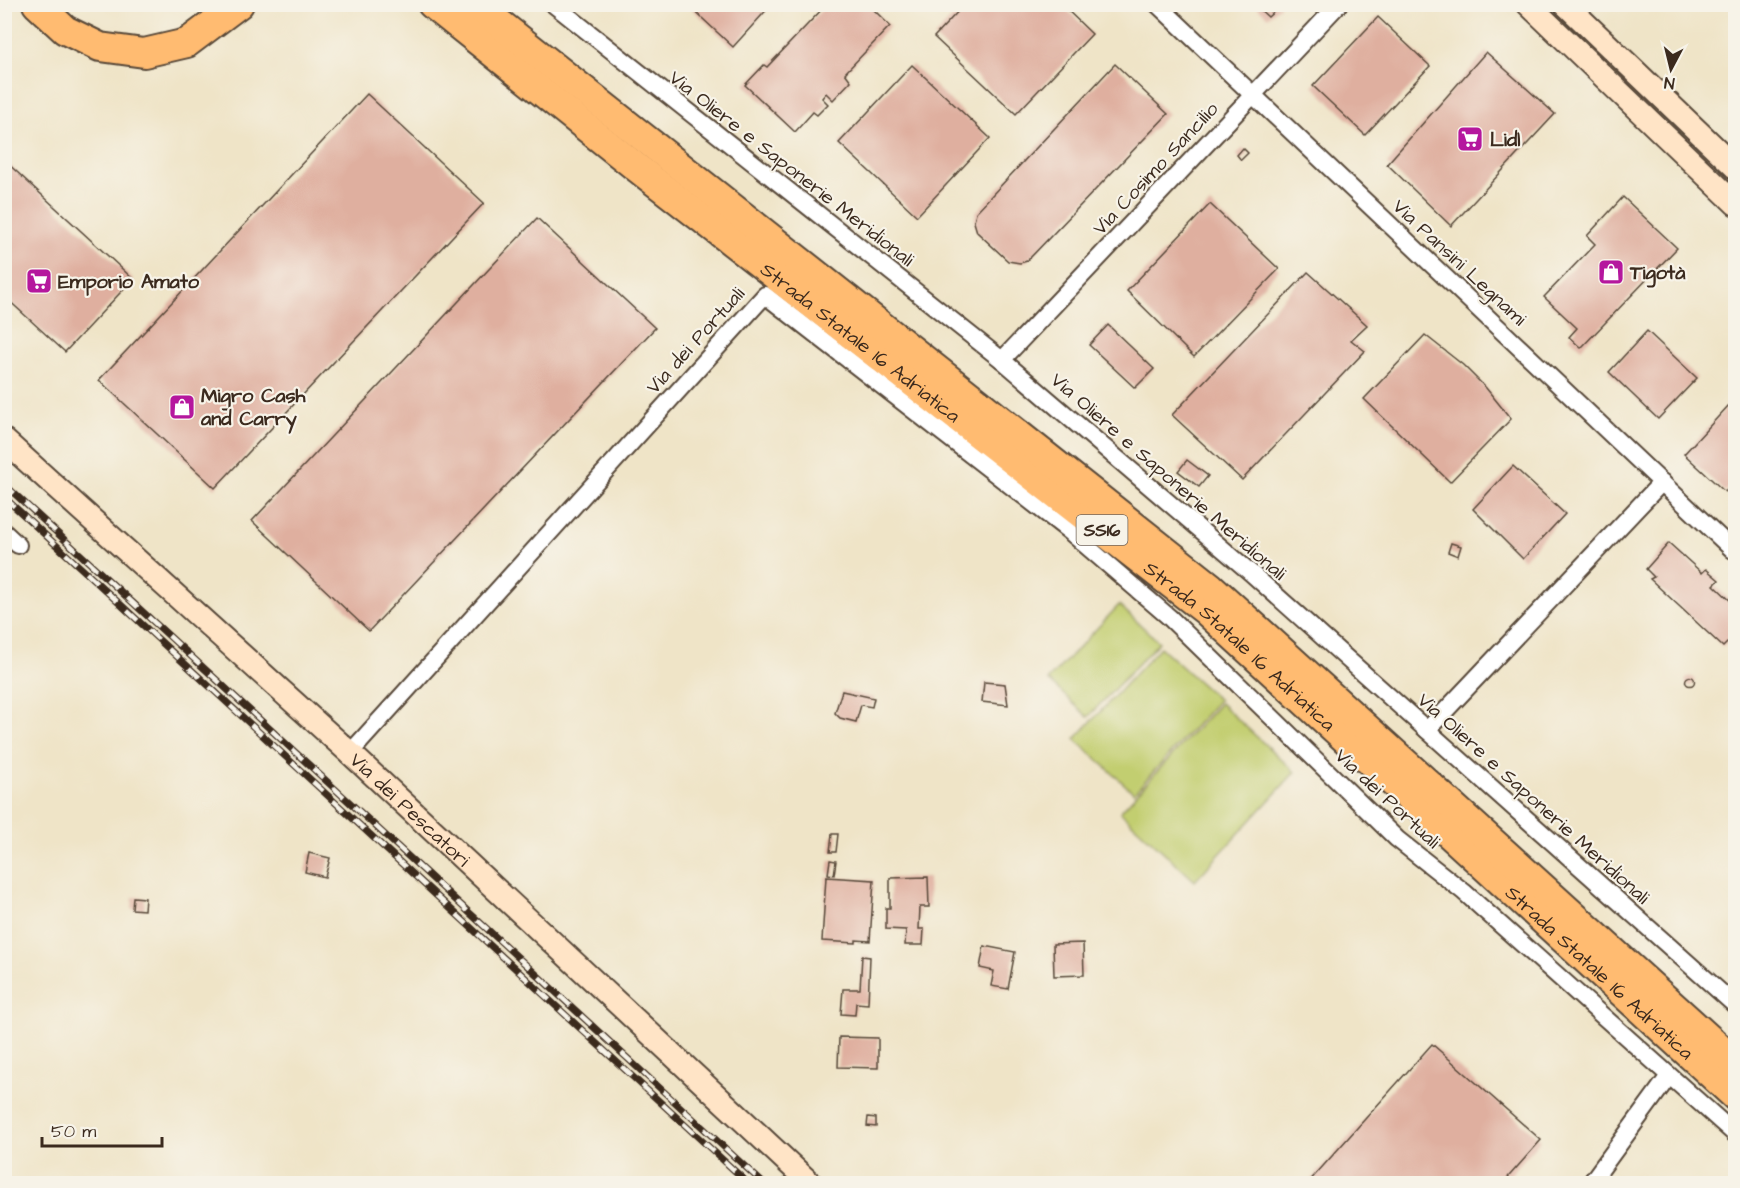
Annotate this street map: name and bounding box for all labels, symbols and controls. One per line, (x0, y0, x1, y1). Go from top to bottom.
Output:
north arrow (1641, 39, 1701, 99)
street label: Via Oliere e Saponerie Meridionali (663, 64, 920, 273)
text: N (1663, 71, 1676, 94)
street label: Via Cosimo Sancilio (1086, 96, 1225, 242)
supermarket icon: Lidl (1455, 124, 1485, 154)
place label: Lidl (1490, 126, 1520, 154)
street label: Via Pansini Legnami (1385, 193, 1533, 333)
street label: Strada Statale 16 Adriatica (754, 256, 966, 430)
shop icon: Tigotà (1596, 257, 1626, 287)
place label: Tigotà (1629, 259, 1686, 288)
supermarket icon: Emporio Amato (24, 266, 54, 296)
place label: Emporio Amato (58, 268, 200, 296)
street label: Via dei Portuali (640, 281, 751, 400)
street label: Via Oliere e Saponerie Meridionali (1044, 366, 1292, 587)
place label: Migro Cash and Carry (200, 382, 307, 434)
shop icon: Migro Cash and Carry (167, 392, 197, 422)
road number: SS16 (1076, 515, 1128, 545)
street label: Strada Statale 16 Adriatica (1138, 555, 1341, 738)
street label: Via Oliere e Saponerie Meridionali (1411, 687, 1656, 911)
street label: Via dei Portuali (1328, 742, 1446, 855)
street label: Via dei Pescatori (343, 747, 476, 873)
street label: Strada Statale 16 Adriatica (1499, 879, 1699, 1067)
scale bar (42, 1110, 162, 1148)
text: 50 m (51, 1119, 96, 1144)

